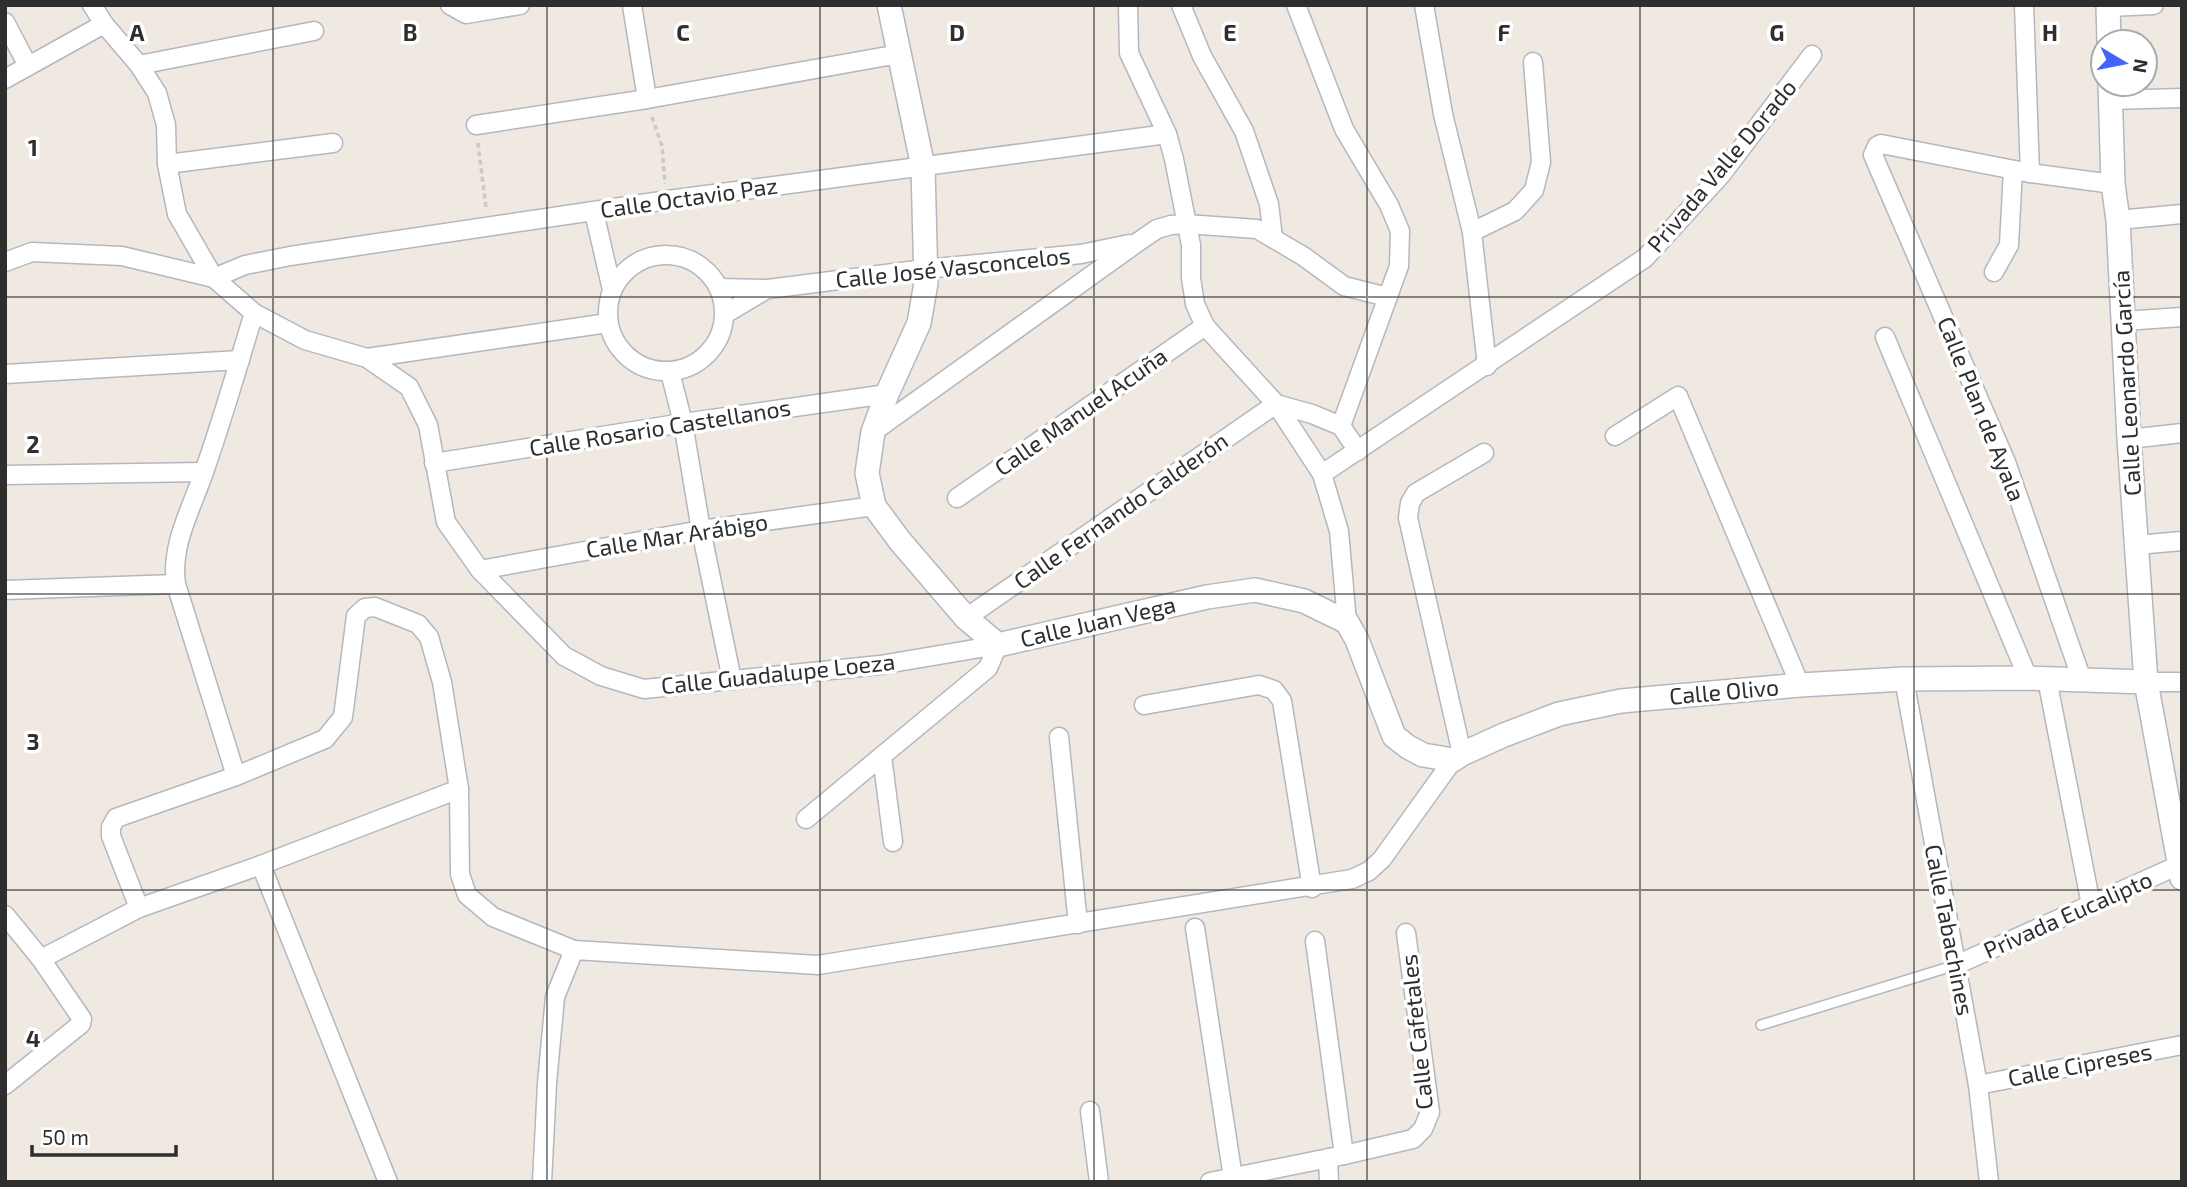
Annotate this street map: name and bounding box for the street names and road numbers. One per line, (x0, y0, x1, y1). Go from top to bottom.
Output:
street label: Privada Valle Dorado (1641, 73, 1802, 258)
street label: Calle Octavio Paz (598, 171, 779, 223)
street label: Calle José Vasconcelos (834, 241, 1072, 293)
street label: Calle Leonardo García (2106, 269, 2146, 497)
street label: Calle Plan de Ayala (1932, 312, 2032, 505)
street label: Calle Manuel Acuña (989, 341, 1172, 481)
street label: Calle Rosario Castellanos (527, 393, 793, 462)
street label: Calle Fernando Calderón (1008, 426, 1233, 595)
street label: Calle Mar Arábigo (584, 507, 770, 563)
street label: Calle Juan Vega (1017, 590, 1178, 653)
street label: Calle Guadalupe Loeza (659, 647, 896, 699)
street label: Calle Olivo (1668, 672, 1780, 710)
street label: Calle Tabachines (1920, 842, 1980, 1018)
street label: Privada Eucalipto (1979, 864, 2156, 964)
street label: Calle Cafetales (1394, 953, 1438, 1111)
street label: Calle Cipreses (2005, 1036, 2154, 1092)

